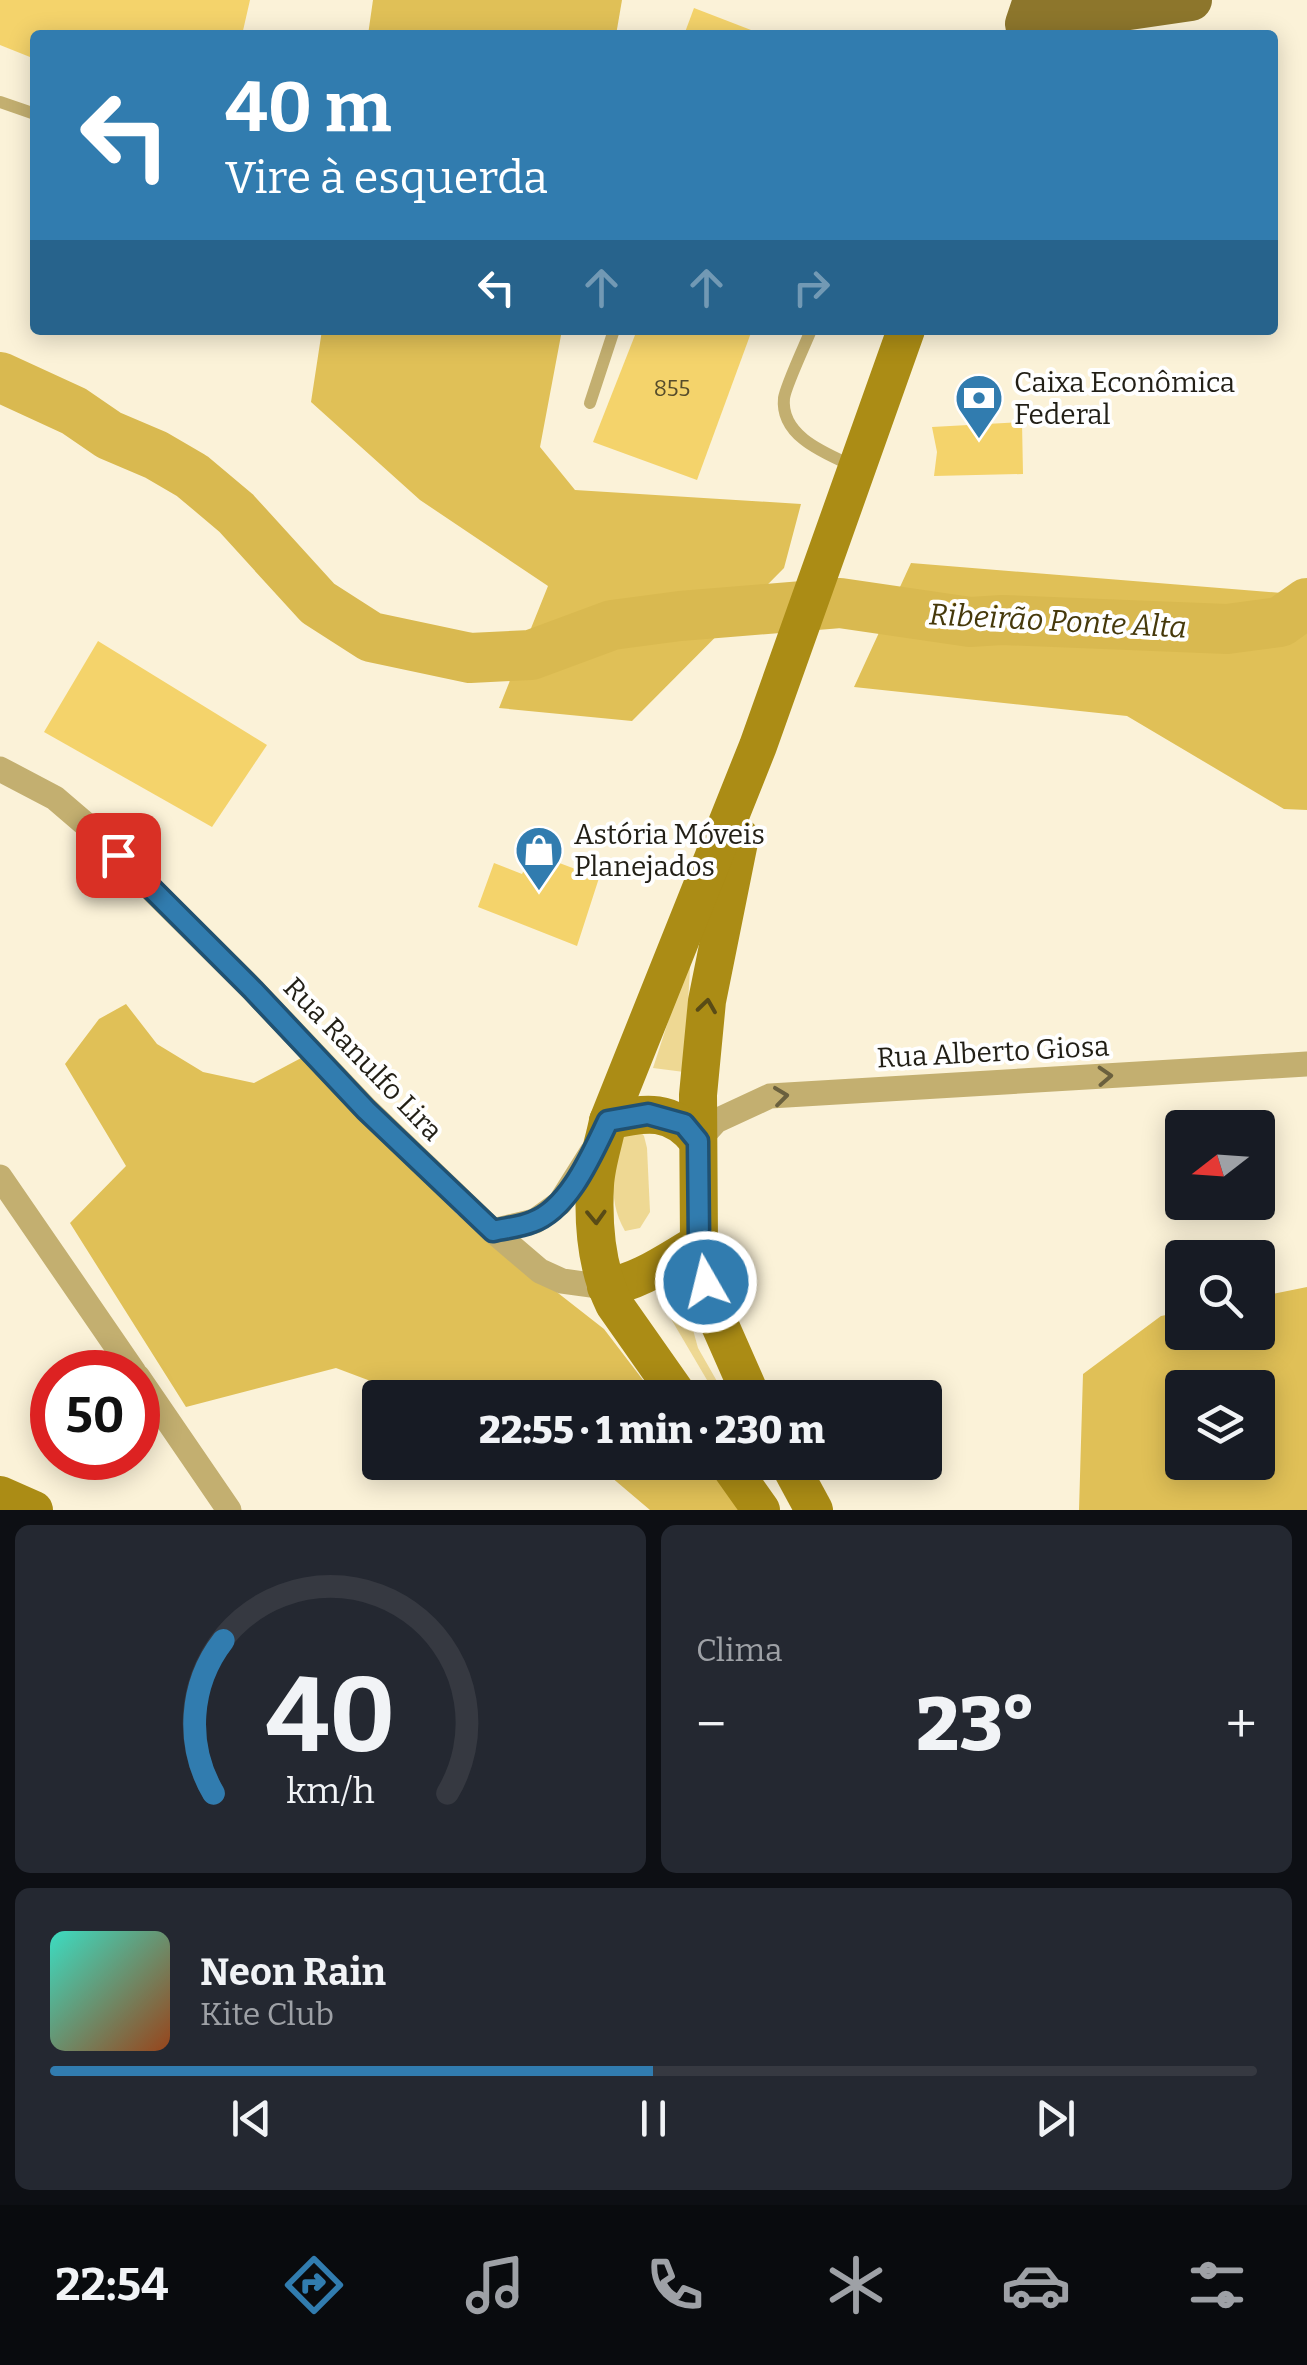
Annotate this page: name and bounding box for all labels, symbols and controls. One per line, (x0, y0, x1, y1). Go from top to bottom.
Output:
text: 40 m (225, 66, 391, 150)
icon: left (60, 70, 190, 200)
text: Vire à esquerda (225, 151, 548, 205)
icon: left (469, 260, 524, 315)
icon: ahead (574, 260, 629, 315)
icon: ahead (679, 260, 734, 315)
icon: right (784, 260, 839, 315)
place label: Caixa Econômica Federal (1014, 366, 1235, 431)
bank icon: Caixa Econômica Federal (953, 372, 1005, 440)
house number: 855 (654, 375, 690, 402)
water label: Ribeirão Ponte Alta (928, 596, 1188, 646)
pin (76, 813, 161, 898)
place label: Astória Móveis Planejados (574, 818, 765, 883)
shop icon: Astória Móveis Planejados (513, 824, 565, 892)
icon: arrive (91, 828, 146, 883)
street label: Rua Ranulfo Lira (277, 971, 449, 1147)
one-way arrow (696, 998, 717, 1015)
street label: Rua Alberto Giosa (876, 1029, 1110, 1075)
one-way arrow (1097, 1066, 1113, 1087)
one-way arrow (773, 1086, 789, 1107)
north arrow (1165, 1110, 1275, 1220)
map controls (1165, 1110, 1275, 1480)
one-way arrow (586, 1210, 607, 1226)
position arrow (654, 1230, 758, 1334)
button: search (1165, 1240, 1275, 1350)
speed limit sign: 50 (30, 1350, 160, 1480)
button: layers (1165, 1370, 1275, 1480)
text: 22:55 · 1 min · 230 m (479, 1407, 825, 1453)
text: Clima (696, 1631, 783, 1669)
text: 40 (266, 1654, 395, 1779)
text: 23° (916, 1680, 1036, 1770)
text: − (696, 1692, 726, 1758)
text: + (1226, 1692, 1257, 1758)
text: km/h (286, 1770, 375, 1812)
text: Neon Rain (200, 1949, 386, 1995)
text: Kite Club (200, 1995, 334, 2033)
icon: previous (224, 2091, 279, 2146)
icon: pause (626, 2091, 681, 2146)
icon: next (1028, 2091, 1083, 2146)
icon: directions (279, 2250, 349, 2320)
icon: music (460, 2250, 530, 2320)
icon: phone (640, 2250, 710, 2320)
icon: climate (821, 2250, 891, 2320)
icon: car (1001, 2250, 1071, 2320)
icon: filters (1182, 2250, 1252, 2320)
text: 22:54 (55, 2258, 168, 2312)

